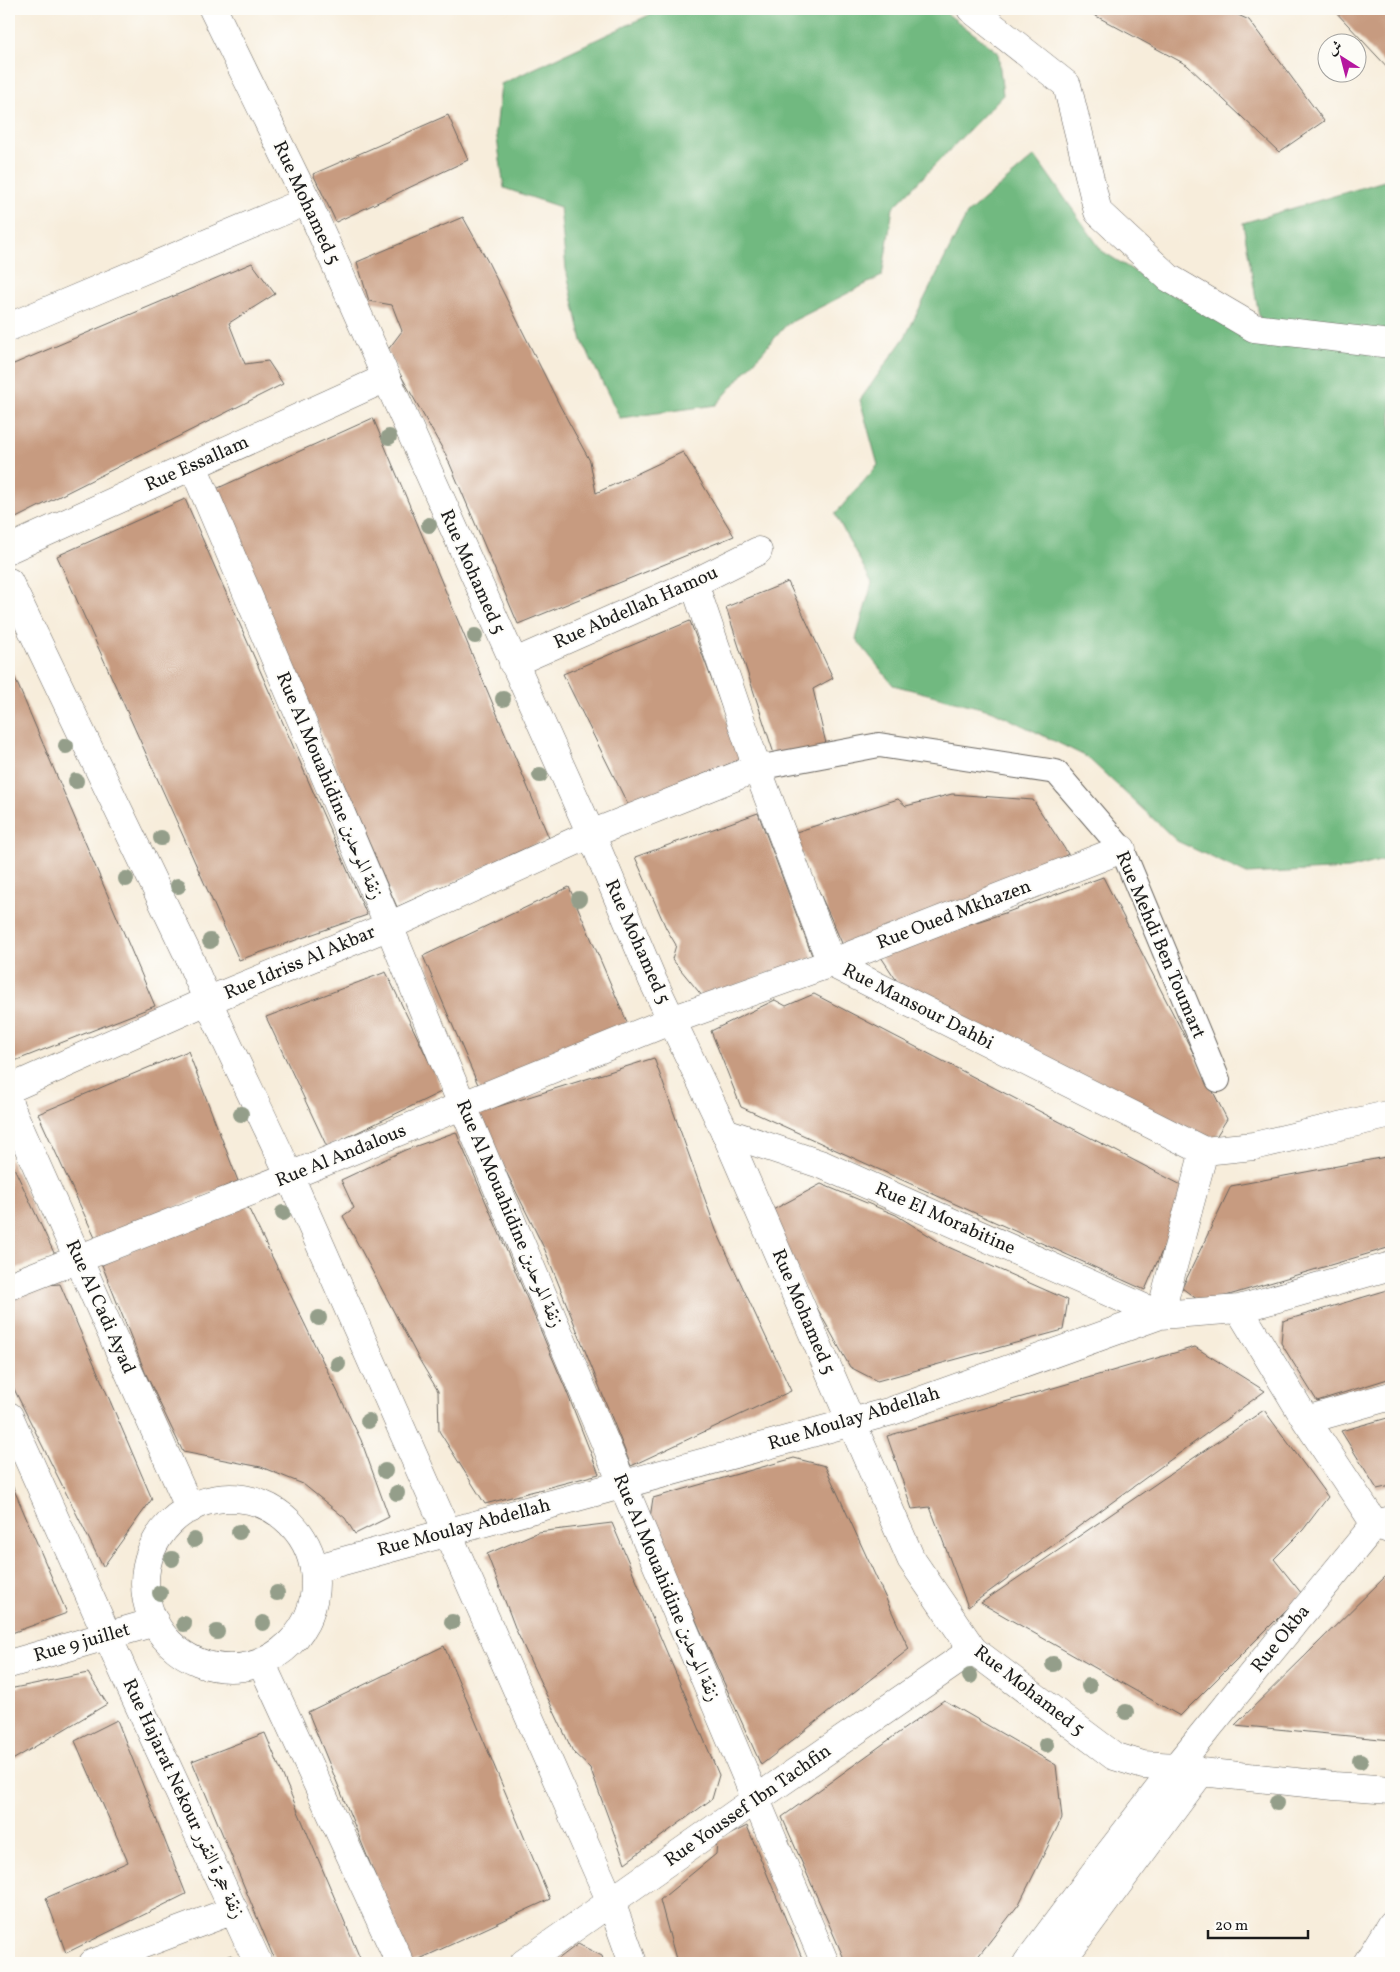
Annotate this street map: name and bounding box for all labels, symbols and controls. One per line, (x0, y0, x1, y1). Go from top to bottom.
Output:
north arrow (1318, 32, 1368, 82)
text: ش (1324, 37, 1347, 60)
street label: Rue Mohamed 5 (266, 137, 346, 269)
street label: Rue Essallam (141, 429, 253, 499)
street label: Rue Mohamed 5 (433, 505, 511, 639)
street label: Rue Abdellah Hamou (550, 560, 722, 656)
street label: Rue Al Mouahidine زنقة الموحدين (269, 668, 389, 904)
street label: Rue Mehdi Ben Toumart (1109, 847, 1211, 1043)
street label: Rue Oued Mkhazen (873, 874, 1035, 956)
street label: Rue Mohamed 5 (598, 875, 676, 1009)
street label: Rue Idriss Al Akbar (220, 919, 380, 1007)
street label: Rue Mansour Dahbi (838, 958, 998, 1057)
street label: Rue Al Mouahidine زنقة الموحدين (449, 1096, 569, 1332)
street label: Rue Al Andalous (272, 1118, 410, 1194)
street label: Rue El Morabitine (871, 1176, 1019, 1262)
street label: Rue Al Cadi Ayad (59, 1236, 141, 1378)
street label: Rue Mohamed 5 (765, 1245, 841, 1379)
street label: Rue Moulay Abdellah (765, 1380, 943, 1458)
street label: Rue Al Mouahidine زنقة الموحدين (606, 1470, 726, 1706)
street label: Rue Moulay Abdellah (374, 1492, 554, 1564)
street label: Rue Okba (1246, 1599, 1316, 1679)
street label: Rue 9 juillet (31, 1617, 133, 1669)
street label: Rue Mohamed 5 (968, 1640, 1090, 1742)
street label: Rue Hajarat Nekour زنقة حجرة النقور (116, 1675, 250, 1923)
street label: Rue Youssef Ibn Tachfin (659, 1738, 837, 1874)
scale bar (1208, 1907, 1308, 1939)
text: 20 m (1215, 1916, 1248, 1937)

